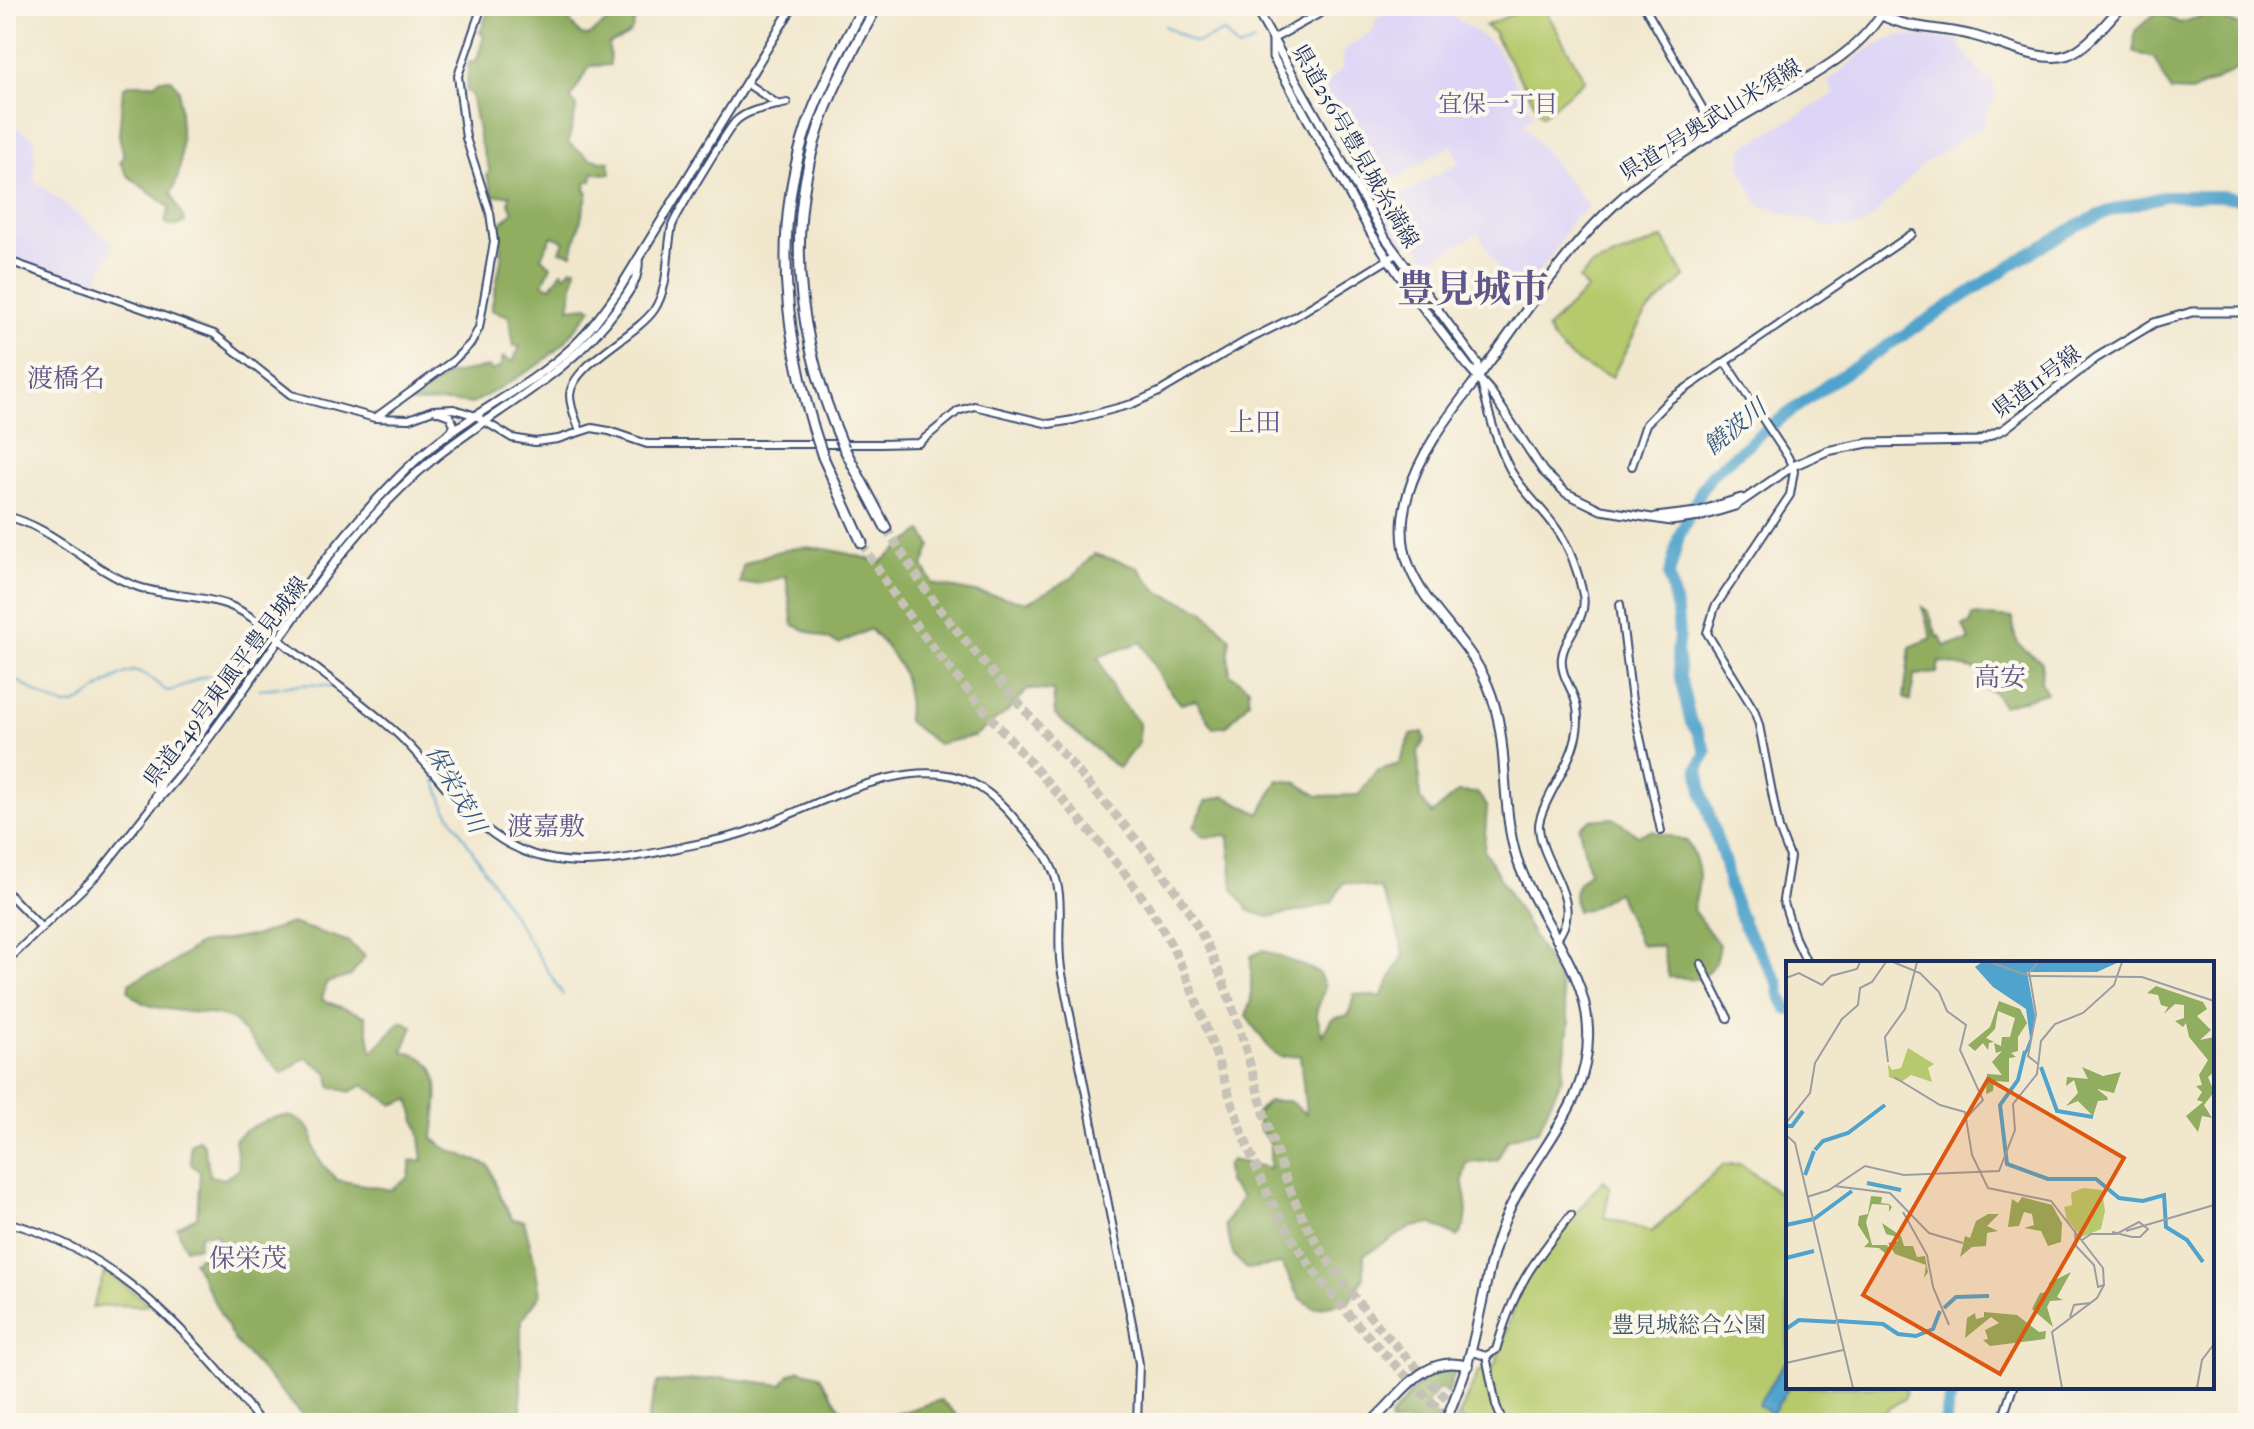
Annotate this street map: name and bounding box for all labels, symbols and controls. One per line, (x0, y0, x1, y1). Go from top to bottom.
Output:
street label: 県道256号豊見城糸満線 (1286, 40, 1424, 253)
street label: 県道7号奥武山米須線 (1615, 54, 1806, 186)
district label: 宜保一丁目 (1438, 90, 1558, 118)
district label: 豊見城市 (1397, 267, 1549, 312)
street label: 県道11号線 (1987, 340, 2086, 423)
district label: 渡橋名 (27, 363, 105, 394)
water label: 饒波川 (1698, 392, 1774, 461)
district label: 上田 (1229, 407, 1281, 438)
street label: 県道249号東風平豊見城線 (138, 572, 313, 792)
district label: 高安 (1974, 662, 2026, 693)
water label: 保栄茂川 (420, 740, 493, 840)
district label: 渡嘉敷 (507, 811, 585, 842)
inset map (1786, 961, 2214, 1389)
district label: 保栄茂 (209, 1243, 287, 1274)
park label: 豊見城総合公園 (1612, 1312, 1766, 1338)

